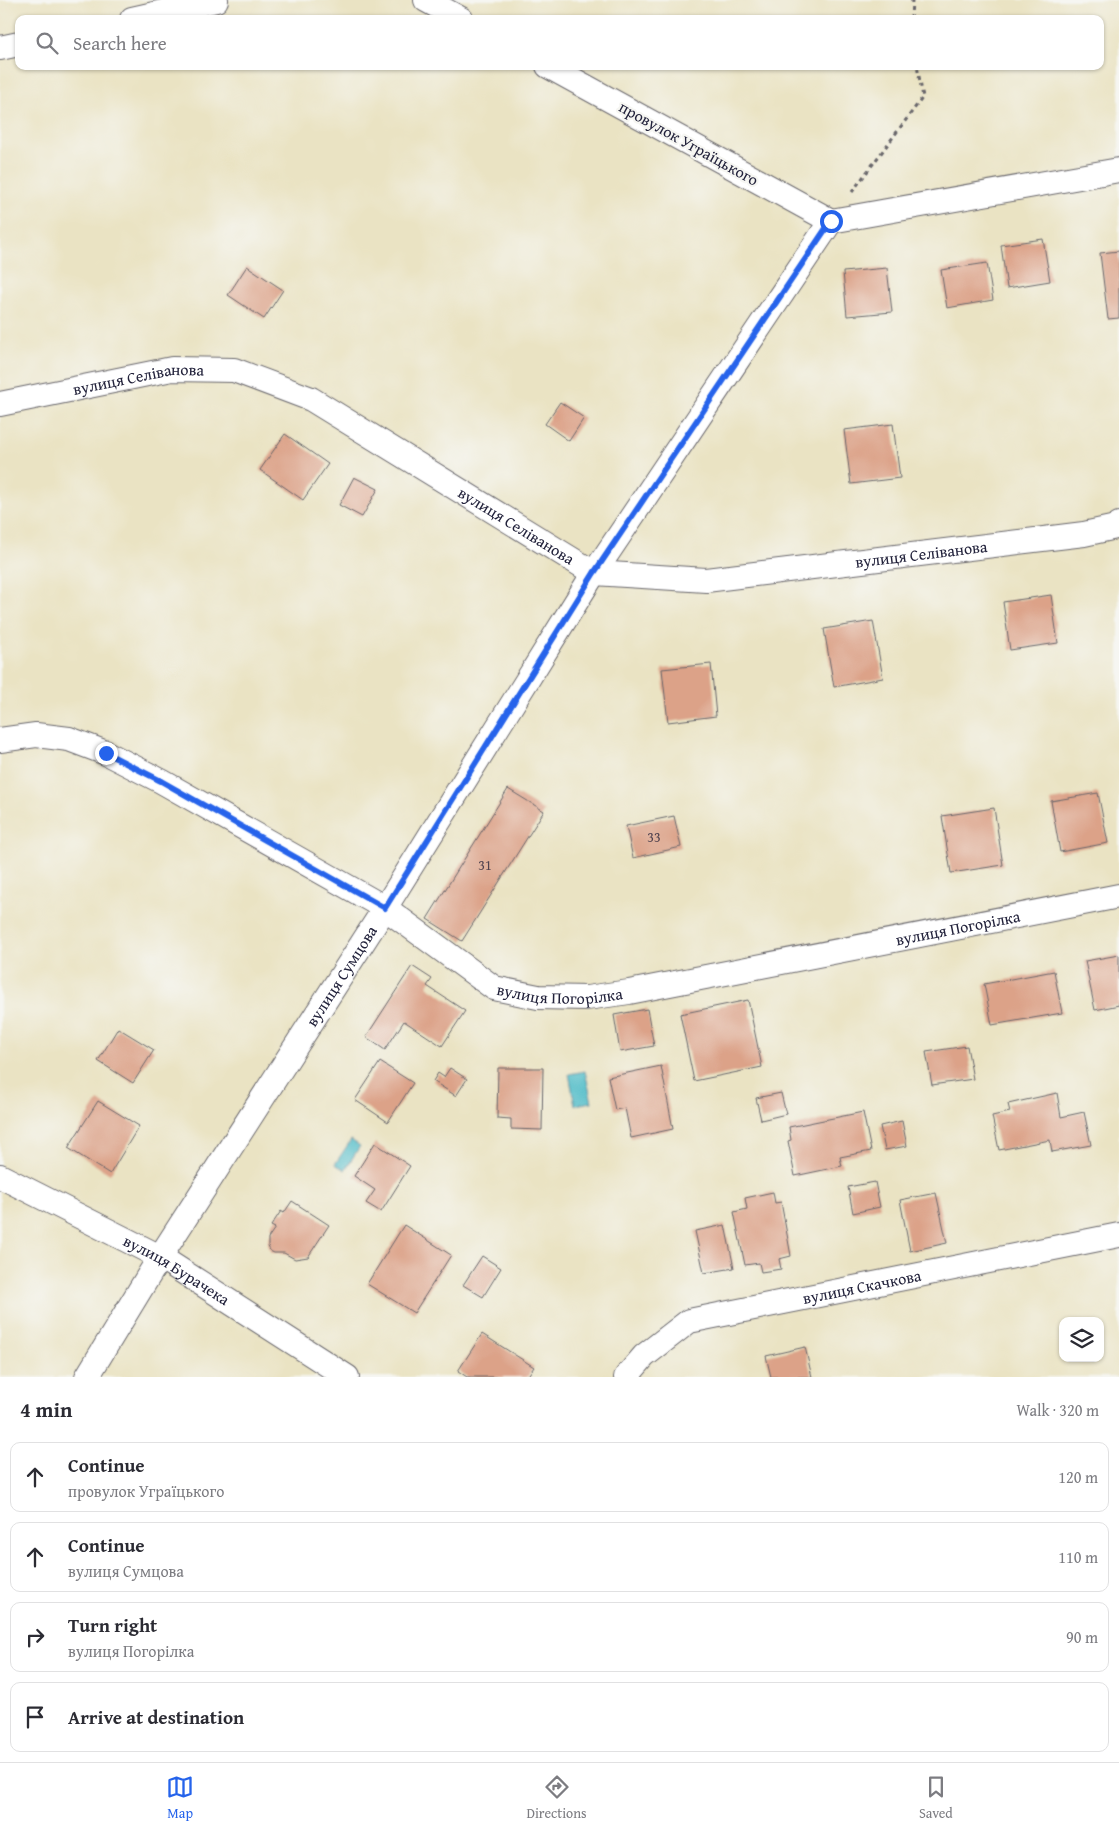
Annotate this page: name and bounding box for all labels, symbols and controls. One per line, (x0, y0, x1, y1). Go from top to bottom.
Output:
search box (15, 15, 1104, 70)
icon: search (33, 29, 61, 57)
text: Search here (73, 29, 167, 57)
street label: провулок Уграїцького (615, 95, 763, 191)
route start (820, 210, 843, 233)
street label: вулиця Селіванова (71, 357, 204, 401)
street label: вулиця Селіванова (454, 480, 580, 571)
street label: вулиця Селіванова (854, 534, 989, 574)
route end (95, 742, 118, 765)
house number: 33 (647, 827, 661, 847)
house number: 31 (478, 855, 492, 875)
street label: вулиця Погорілка (893, 904, 1023, 952)
street label: вулиця Сумцова (300, 920, 383, 1031)
street label: вулиця Погорілка (495, 977, 624, 1010)
street label: вулиця Бурачека (119, 1228, 235, 1311)
street label: вулиця Скачкова (801, 1263, 924, 1310)
map controls (1059, 1317, 1104, 1362)
button: layers (1059, 1317, 1104, 1362)
text: 4 min (20, 1394, 72, 1425)
text: Walk · 320 m (1016, 1398, 1099, 1422)
text: Continue (68, 1451, 145, 1479)
icon: ahead (21, 1463, 49, 1491)
text: 120 m (1058, 1465, 1098, 1489)
text: провулок Уграїцького (68, 1479, 224, 1503)
text: Continue (68, 1531, 145, 1559)
icon: ahead (21, 1543, 49, 1571)
text: 110 m (1058, 1545, 1098, 1569)
text: вулиця Сумцова (68, 1559, 184, 1583)
text: Turn right (68, 1611, 157, 1639)
icon: right (21, 1623, 49, 1651)
text: 90 m (1066, 1625, 1098, 1649)
text: вулиця Погорілка (68, 1639, 194, 1663)
icon: arrive (21, 1703, 49, 1731)
text: Arrive at destination (68, 1703, 244, 1731)
tab: Map (166, 1773, 194, 1823)
tab: Directions (526, 1773, 587, 1823)
tab: Saved (919, 1773, 953, 1823)

